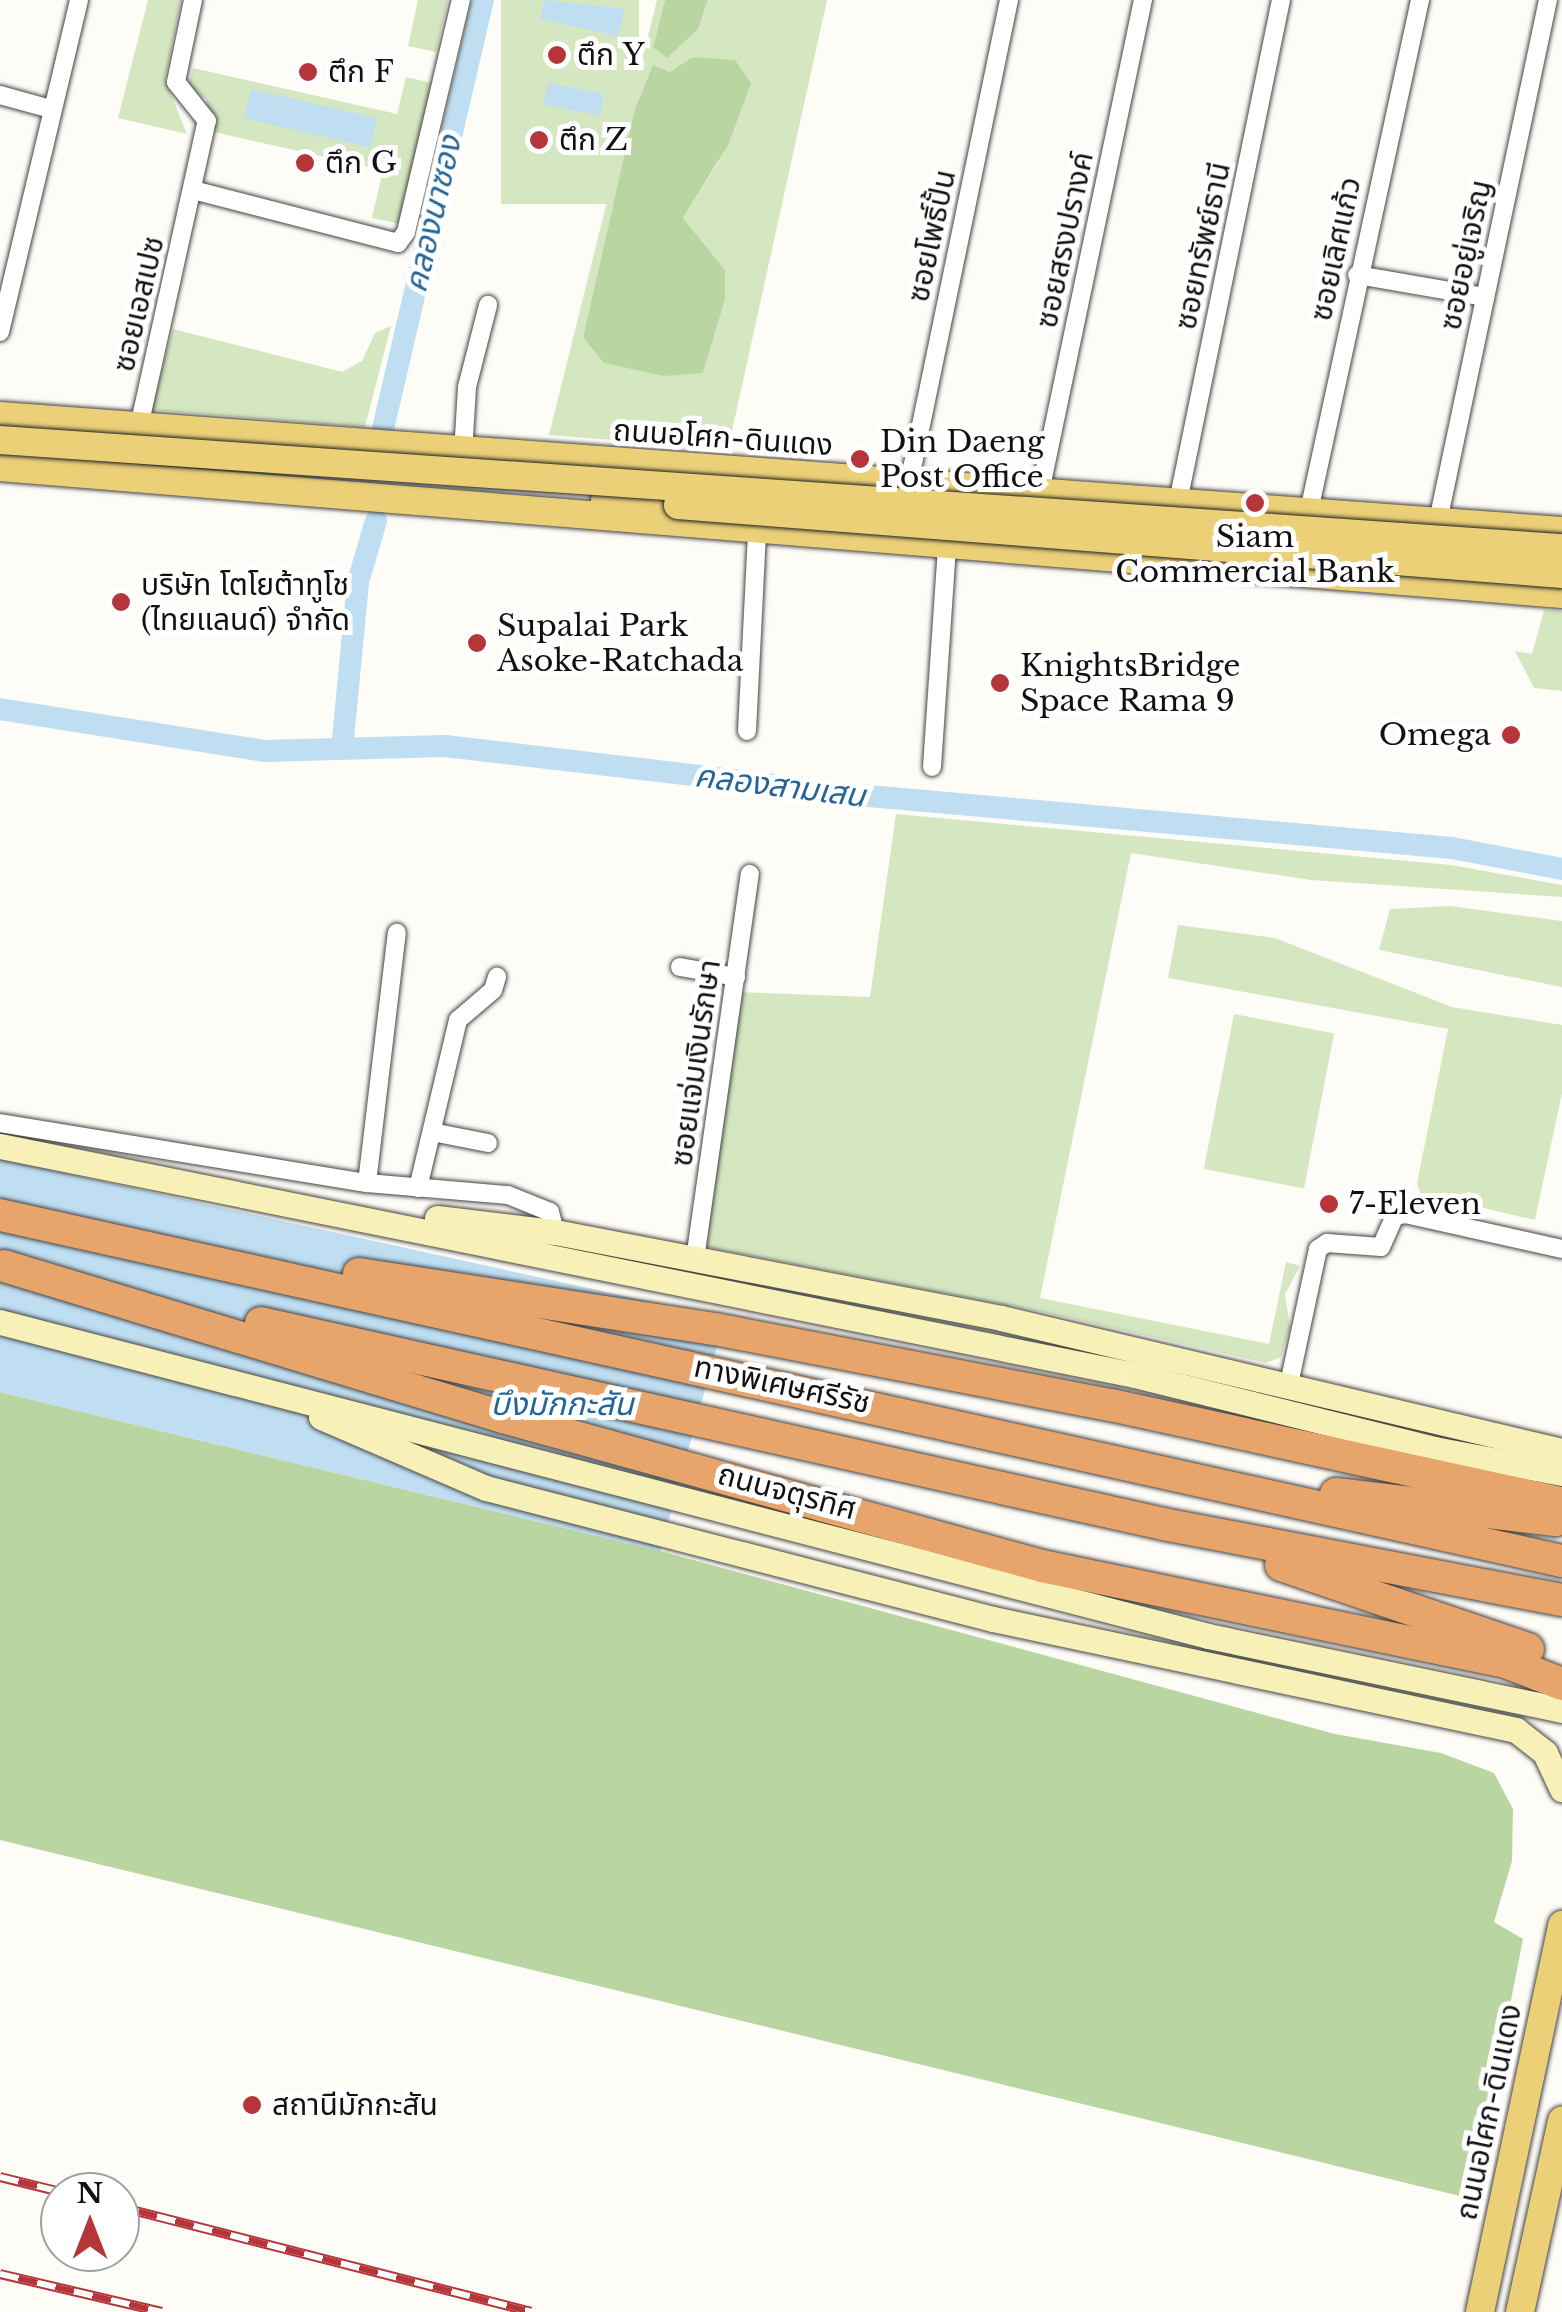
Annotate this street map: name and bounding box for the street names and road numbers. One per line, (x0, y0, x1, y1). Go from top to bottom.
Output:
street label: ซอยสรงปรางค์ (1029, 149, 1101, 331)
street label: ซอยทรัพย์ธานี (1168, 159, 1238, 333)
street label: ซอยโพธิ์ปั้น (900, 167, 964, 305)
street label: ซอยเลิศแก้ว (1303, 174, 1369, 324)
street label: ซอยอยู่เจริญ (1433, 177, 1499, 333)
street label: ซอยเอสเปซ (106, 233, 172, 375)
street label: ถนนอโศก-ดินแดง (612, 412, 834, 464)
street label: ซอยแจ่มเงินรักษา (664, 957, 728, 1169)
street label: ทางพิเศษศรีรัช (691, 1349, 873, 1421)
street label: ถนนจตุรทิศ (714, 1456, 860, 1528)
street label: ถนนอโศก-ดินแดง (1449, 2001, 1529, 2223)

